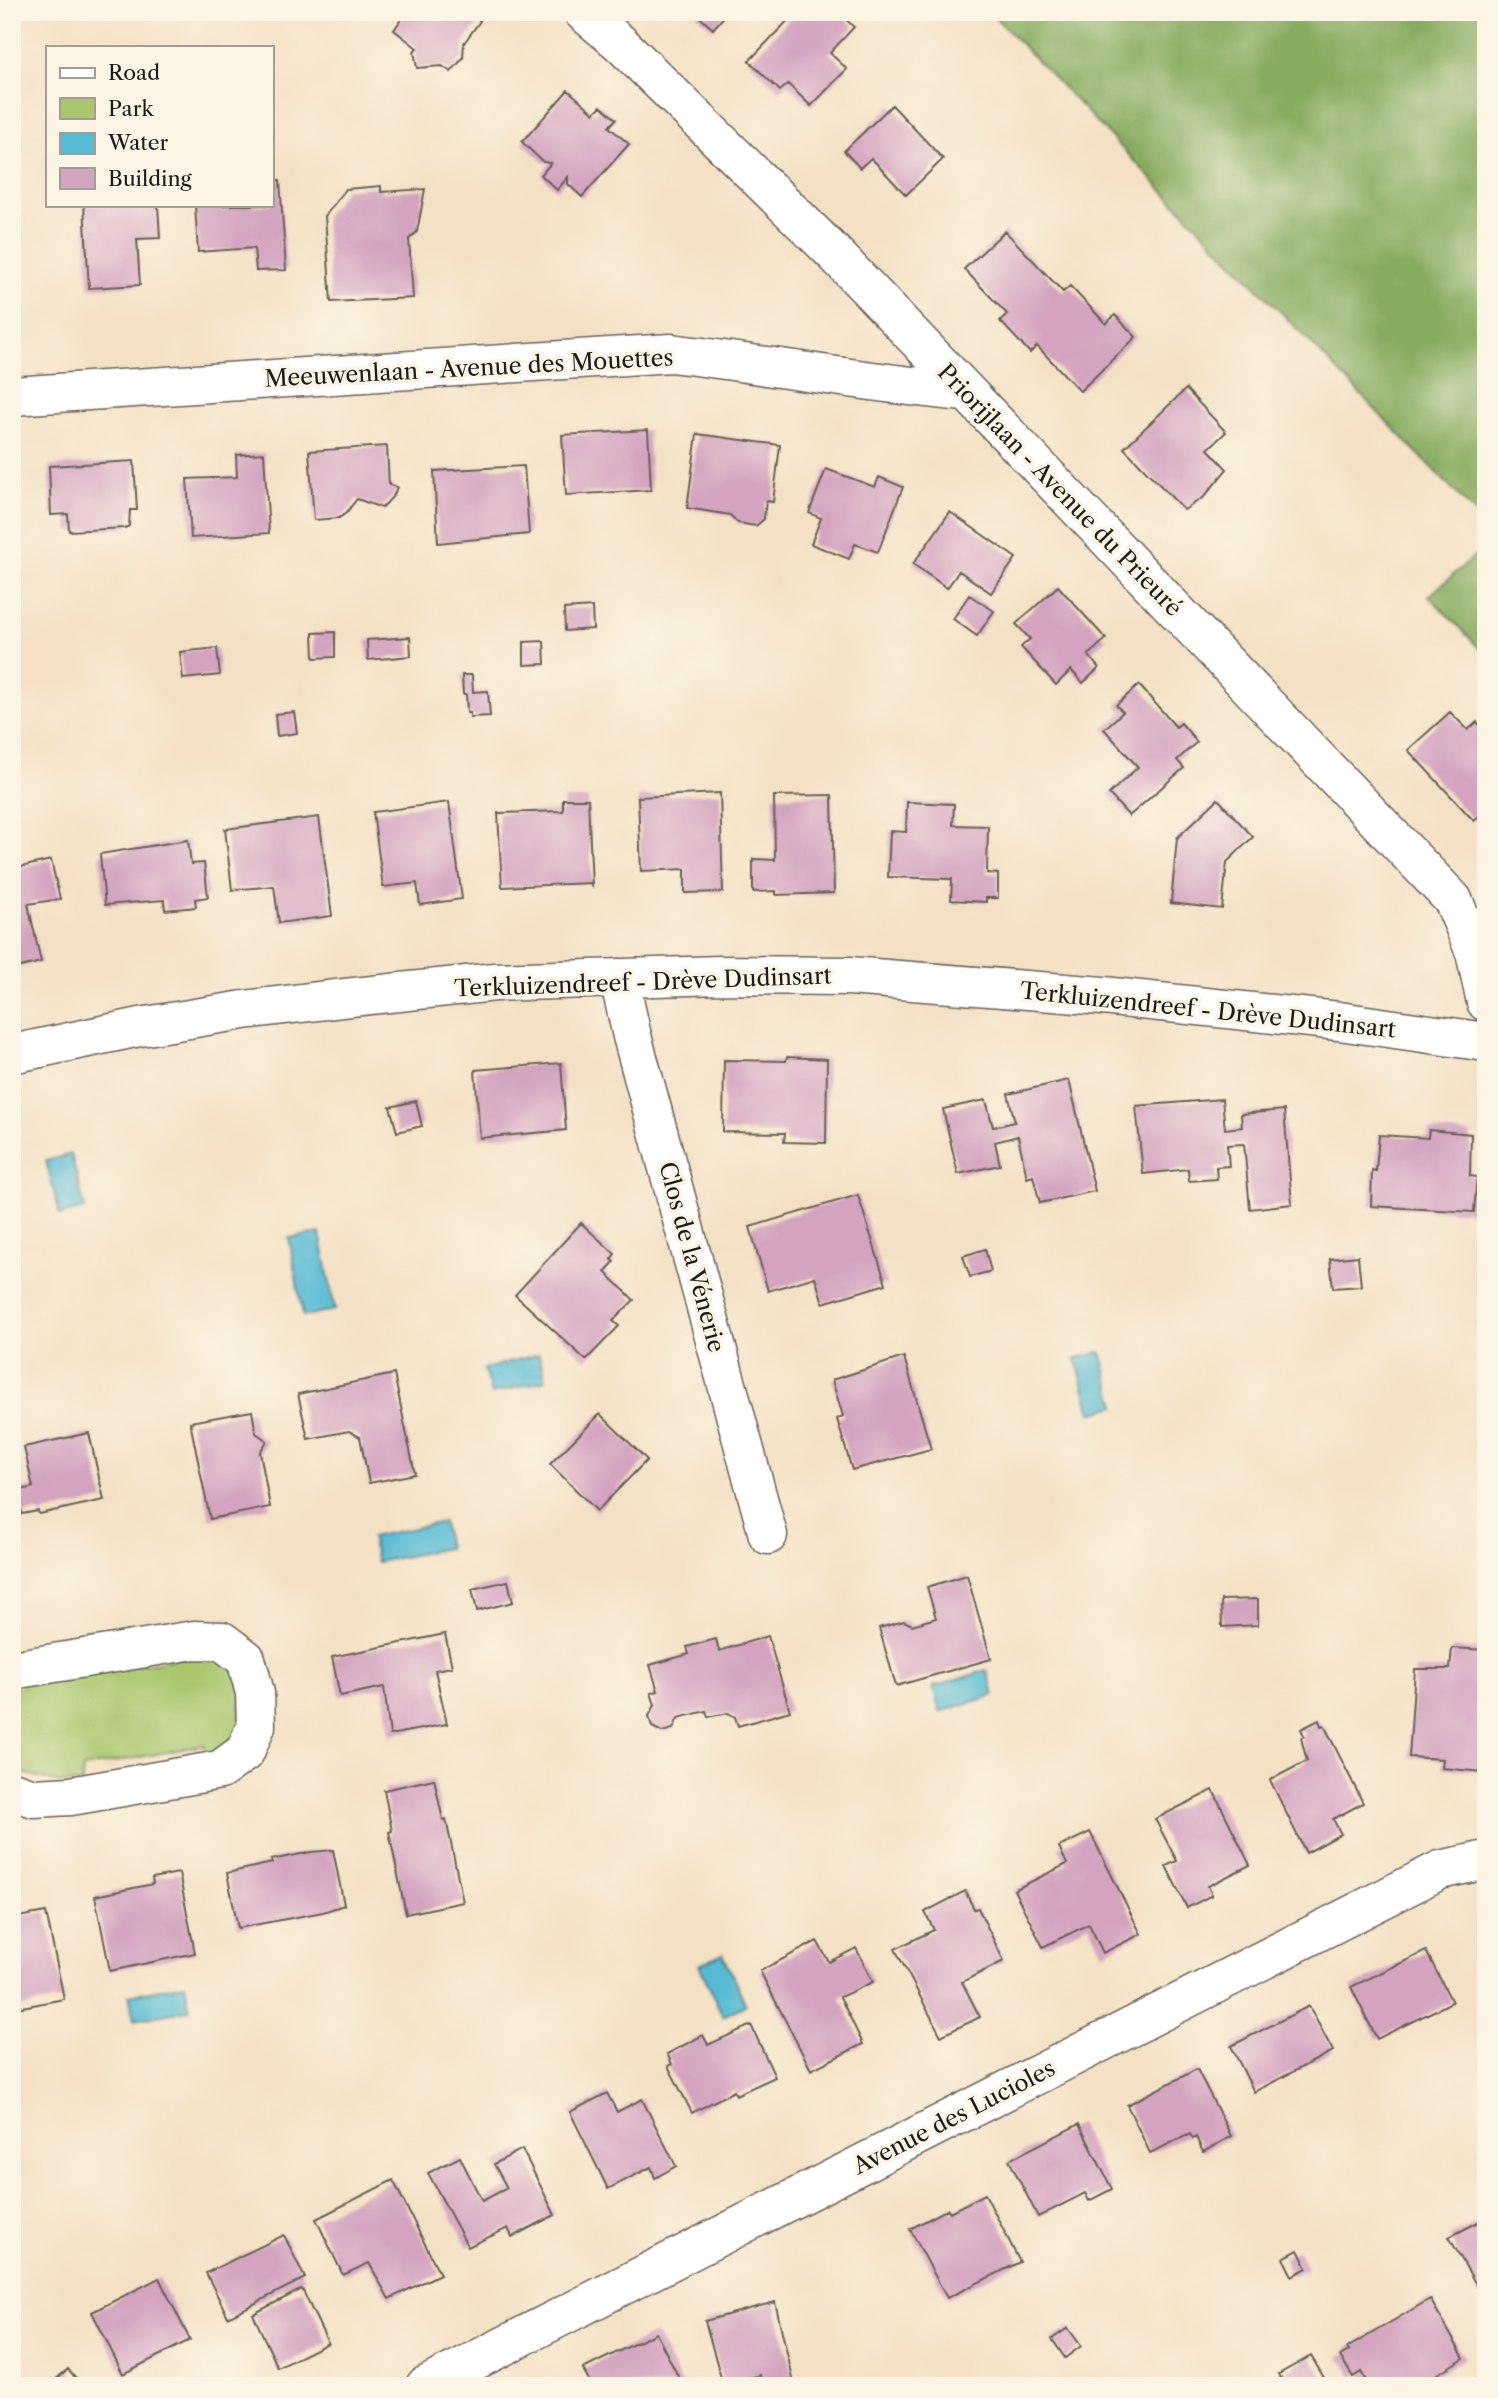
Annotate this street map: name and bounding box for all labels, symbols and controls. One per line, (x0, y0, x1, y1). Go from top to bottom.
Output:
legend (46, 46, 273, 206)
text: Road (108, 60, 160, 85)
text: Park (108, 96, 154, 121)
text: Water (107, 130, 168, 155)
text: Building (108, 166, 193, 191)
street label: Meeuwenlaan - Avenue des Mouettes (264, 343, 674, 393)
street label: Priorijlaan - Avenue du Prieuré (932, 358, 1188, 622)
street label: Terkluizendreef - Drève Dudinsart (454, 961, 832, 1003)
street label: Terkluizendreef - Drève Dudinsart (1019, 976, 1397, 1044)
street label: Clos de la Vénerie (653, 1159, 731, 1355)
street label: Avenue des Lucioles (847, 2054, 1060, 2181)

